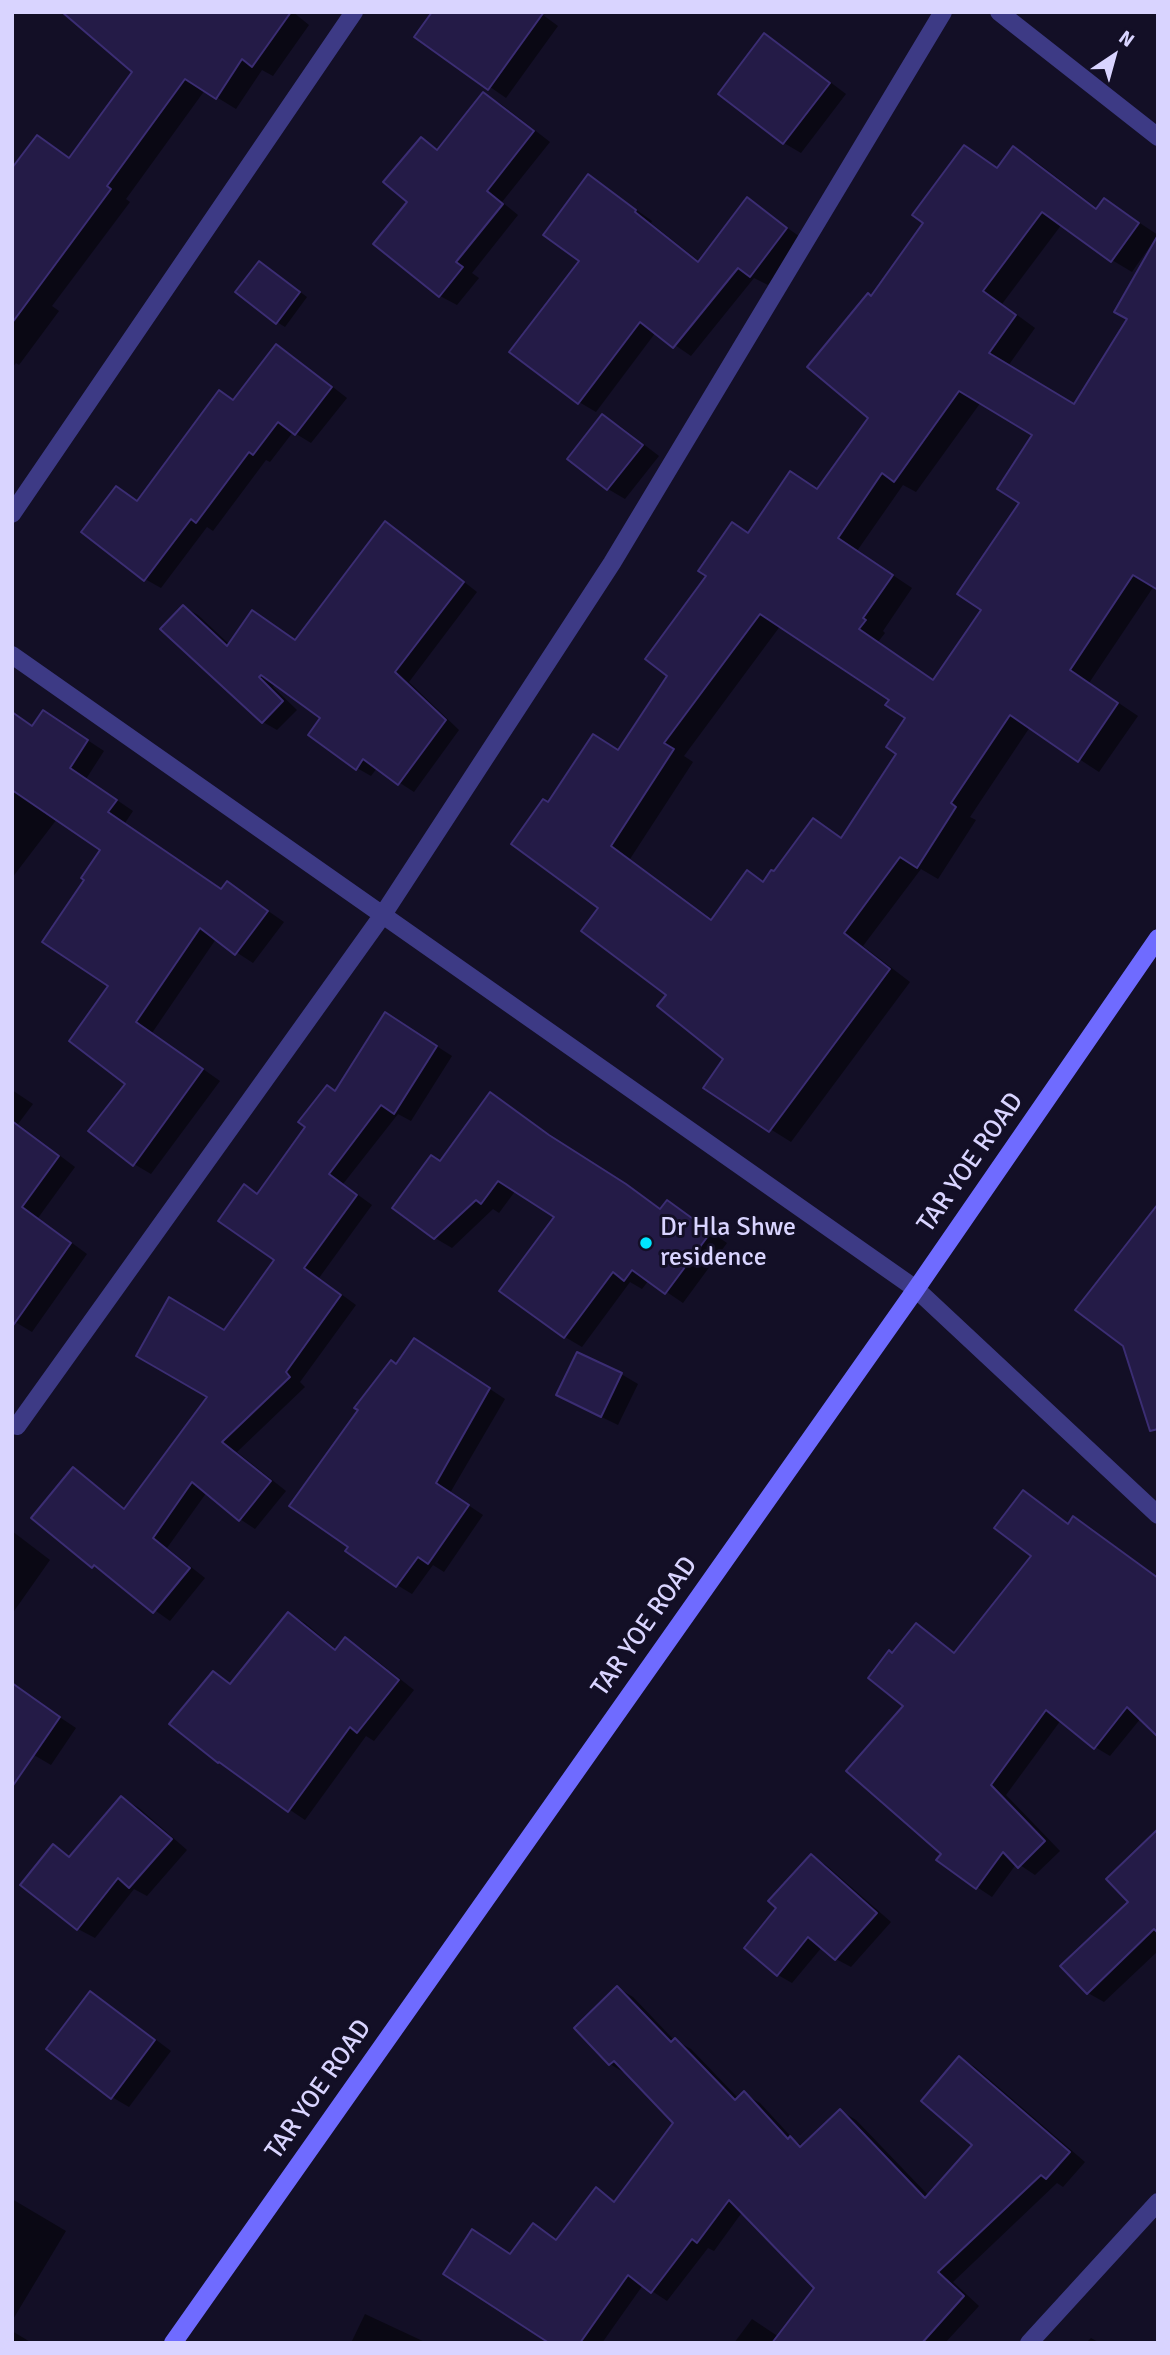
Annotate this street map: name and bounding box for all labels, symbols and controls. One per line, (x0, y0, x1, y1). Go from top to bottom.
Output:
north arrow (1079, 21, 1149, 91)
text: N (1114, 25, 1139, 53)
street label: TAR YOE ROAD (911, 1087, 1031, 1239)
place label: Dr Hla Shwe residence (660, 1212, 796, 1274)
marker: Dr Hla Shwe residence (638, 1235, 654, 1251)
street label: TAR YOE ROAD (585, 1551, 705, 1703)
street label: TAR YOE ROAD (259, 2014, 379, 2166)

